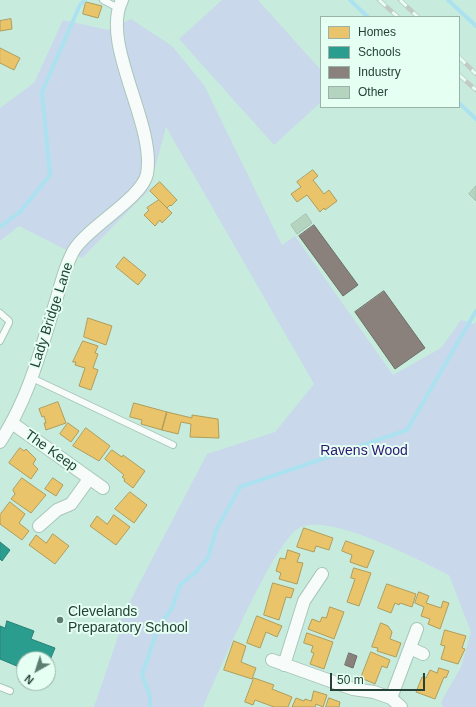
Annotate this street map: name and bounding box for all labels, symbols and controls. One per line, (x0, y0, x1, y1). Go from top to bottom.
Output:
legend (320, 16, 460, 108)
text: Homes (358, 25, 396, 39)
text: Schools (358, 45, 401, 59)
text: Industry (358, 65, 401, 79)
text: Other (358, 85, 388, 99)
street label: Lady Bridge Lane (27, 260, 77, 370)
street label: The Keep (21, 427, 81, 475)
park label: Ravens Wood (320, 443, 408, 459)
place label: Clevelands Preparatory School (68, 604, 188, 636)
marker: Clevelands Preparatory School (55, 615, 65, 625)
north arrow (16, 651, 56, 691)
scale bar (332, 665, 427, 691)
text: N (22, 672, 36, 687)
text: 50 m (337, 673, 364, 687)

